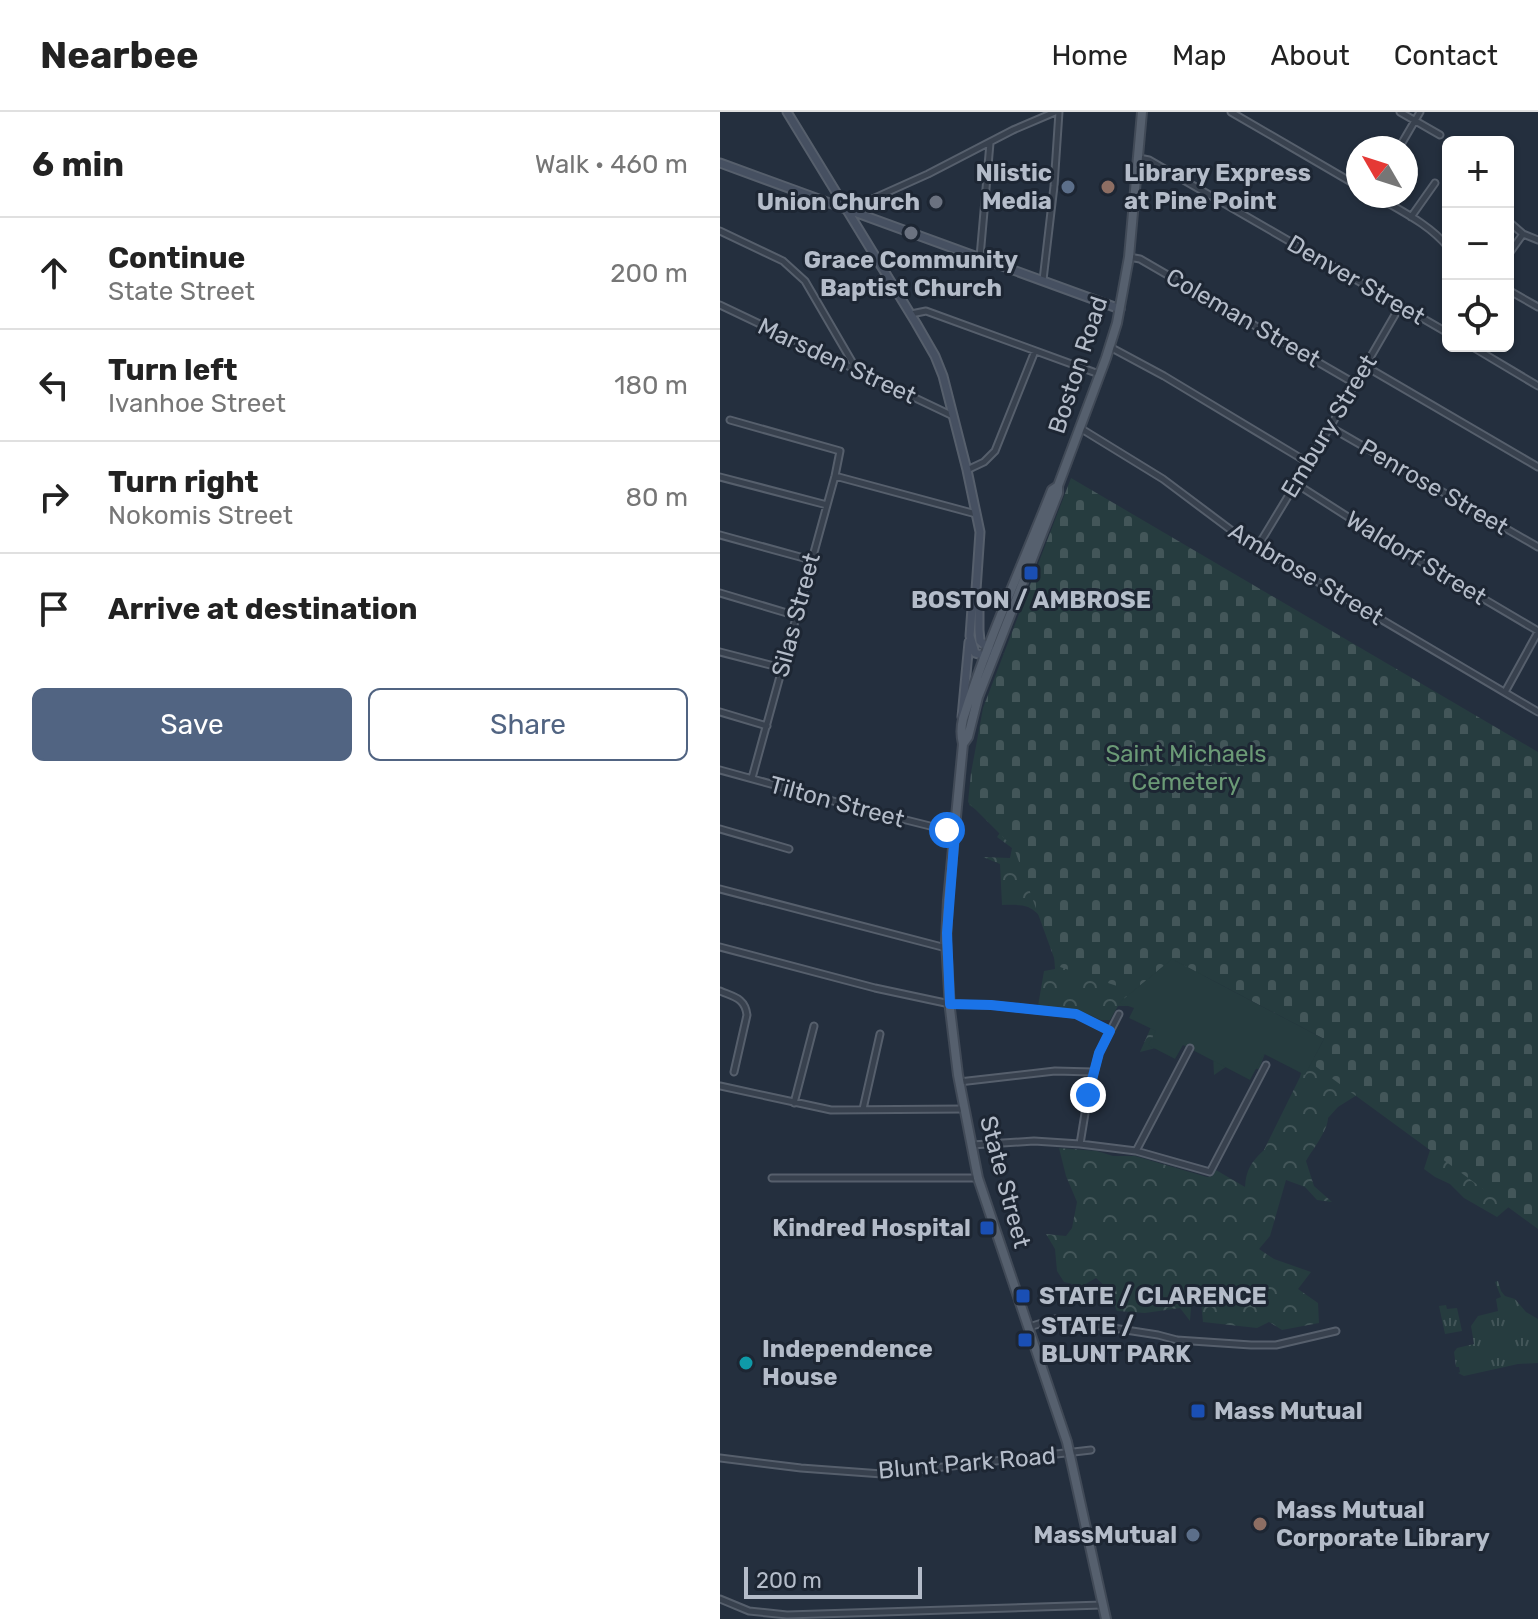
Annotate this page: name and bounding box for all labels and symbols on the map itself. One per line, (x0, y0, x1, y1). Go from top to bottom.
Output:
north arrow (1346, 136, 1418, 208)
place label: Nlistic Media (976, 159, 1052, 215)
place label: Library Express at Pine Point (1124, 159, 1311, 215)
marker: Nlistic Media (1059, 178, 1077, 196)
marker: Library Express at Pine Point (1099, 178, 1117, 196)
place label: Union Church (757, 188, 920, 216)
marker: Union Church (927, 193, 945, 211)
marker: Grace Community Baptist Church (902, 224, 920, 242)
street label: Denver Street (1282, 229, 1430, 331)
place label: Grace Community Baptist Church (804, 246, 1018, 302)
street label: Coleman Street (1161, 263, 1325, 373)
street label: Boston Road (1043, 293, 1113, 437)
street label: Marsden Street (754, 312, 920, 410)
street label: Embury Street (1275, 350, 1383, 502)
street label: Penrose Street (1355, 433, 1513, 541)
street label: Waldorf Street (1341, 505, 1491, 611)
street label: Ambrose Street (1224, 517, 1388, 631)
street label: Silas Street (766, 550, 826, 680)
marker: BOSTON / AMBROSE (1022, 564, 1040, 582)
place label: BOSTON / AMBROSE (911, 586, 1151, 614)
park label: Saint Michaels Cemetery (1105, 740, 1267, 796)
street label: Tilton Street (767, 771, 907, 833)
route start (929, 812, 965, 848)
route end (1070, 1077, 1106, 1113)
street label: State Street (974, 1113, 1036, 1251)
place label: Kindred Hospital (772, 1214, 971, 1242)
marker: Kindred Hospital (978, 1219, 996, 1237)
place label: STATE / CLARENCE (1039, 1282, 1267, 1310)
marker: STATE / CLARENCE (1014, 1287, 1032, 1305)
place label: STATE / BLUNT PARK (1041, 1312, 1191, 1368)
marker: STATE / BLUNT PARK (1016, 1331, 1034, 1349)
place label: Independence House (762, 1335, 933, 1391)
marker: Independence House (737, 1354, 755, 1372)
place label: Mass Mutual (1214, 1397, 1363, 1425)
marker: Mass Mutual (1189, 1402, 1207, 1420)
street label: Blunt Park Road (877, 1441, 1057, 1485)
place label: Mass Mutual Corporate Library (1276, 1496, 1490, 1552)
marker: Mass Mutual Corporate Library (1251, 1515, 1269, 1533)
place label: MassMutual (1034, 1521, 1177, 1549)
marker: MassMutual (1184, 1526, 1202, 1544)
scale bar (744, 1563, 922, 1599)

